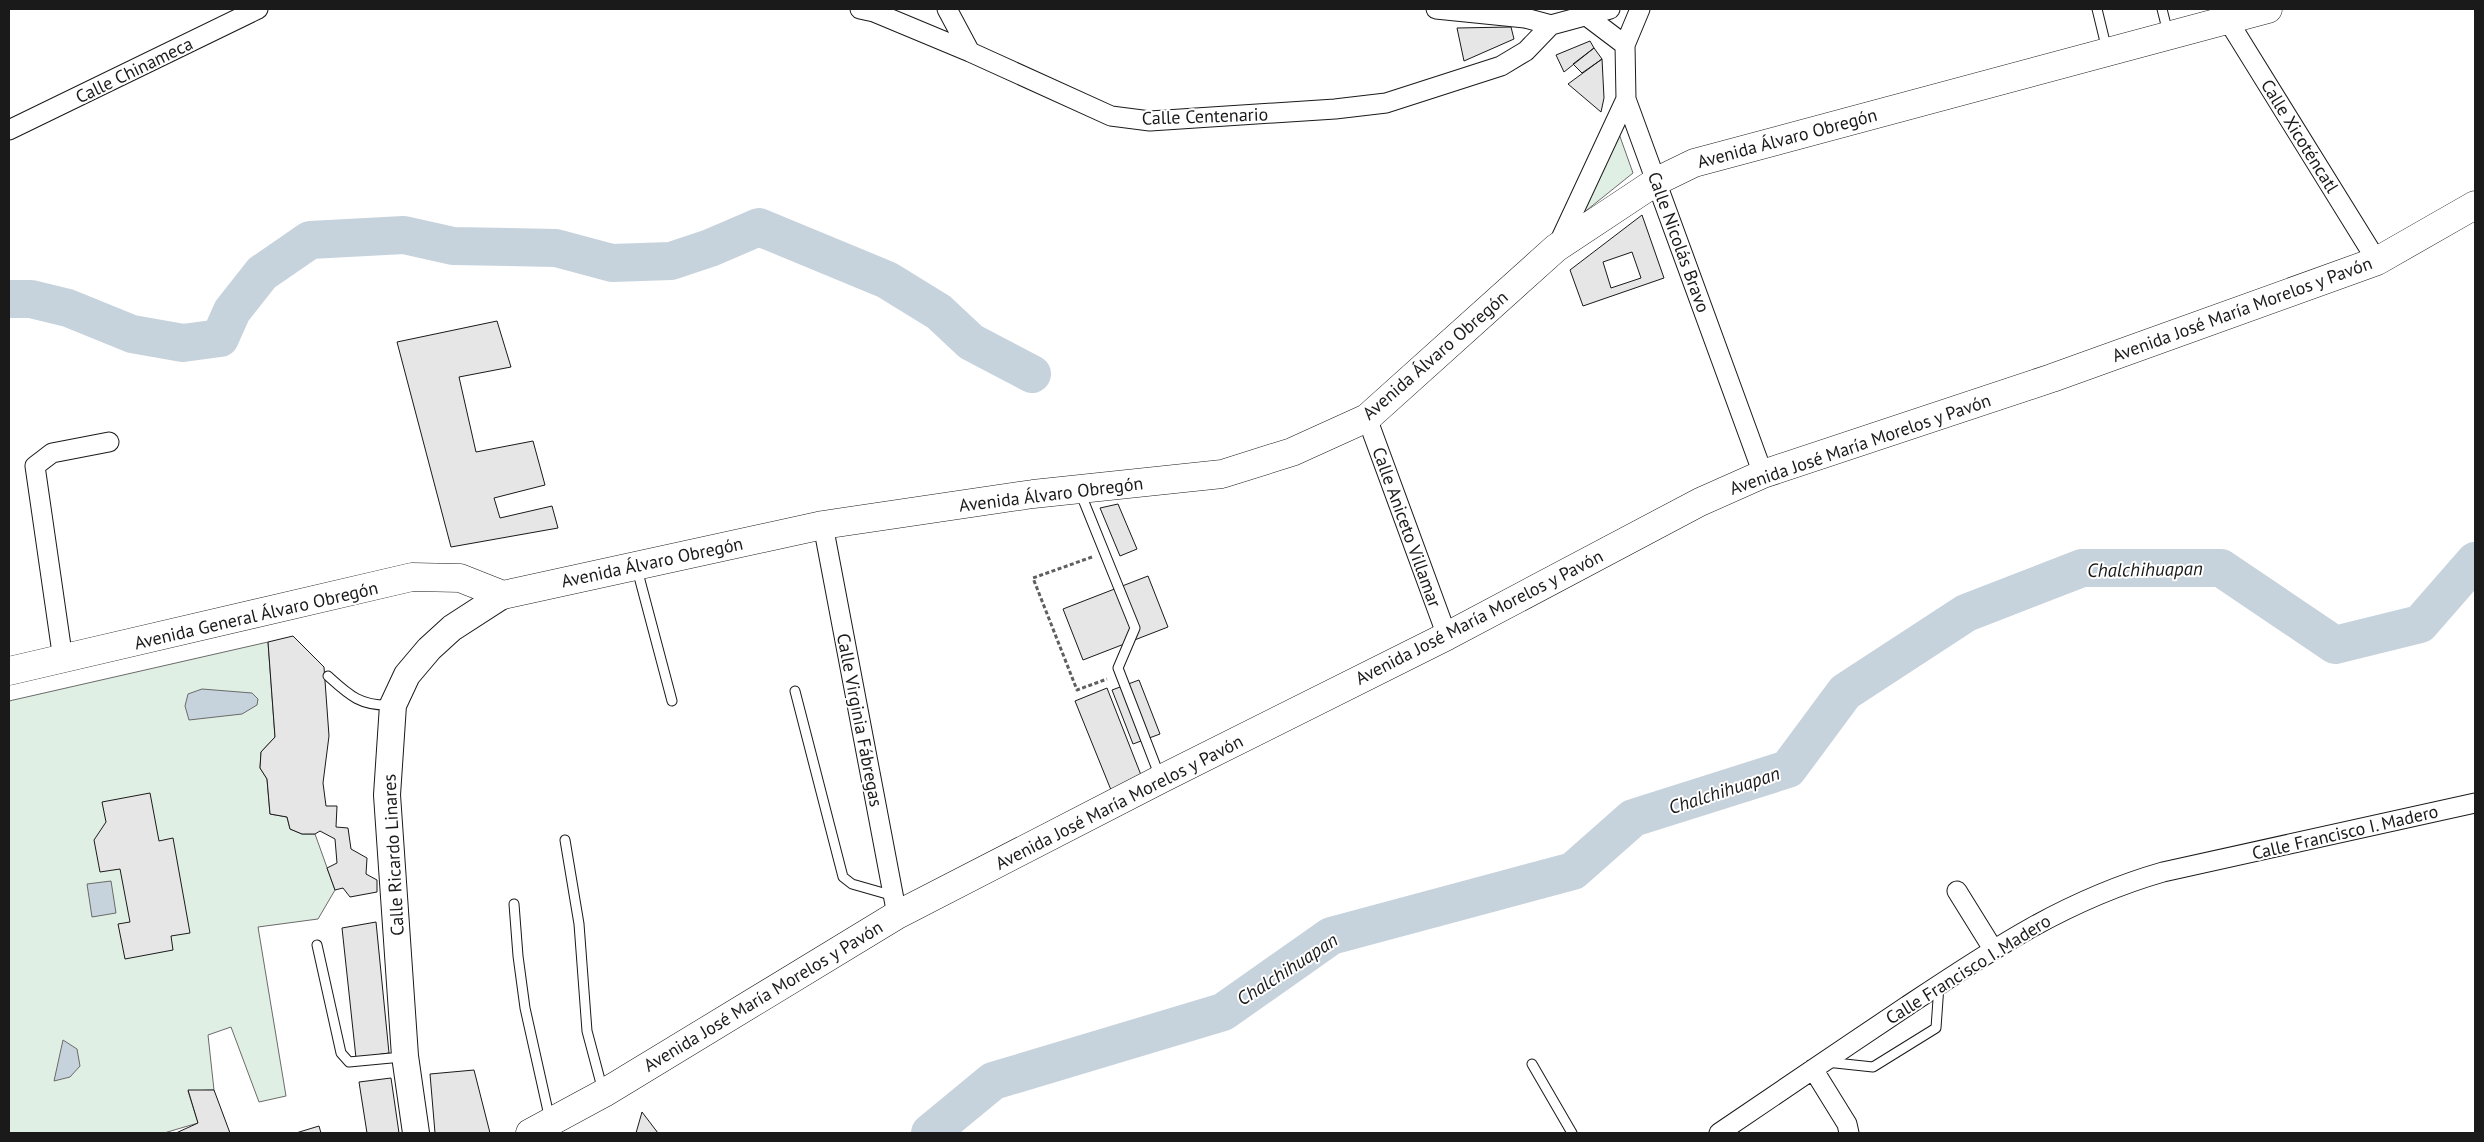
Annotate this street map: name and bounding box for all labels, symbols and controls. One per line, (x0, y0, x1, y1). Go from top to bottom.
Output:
street label: Calle Chinameca (72, 32, 196, 108)
street label: Calle Xicoténcatl (2256, 75, 2344, 198)
street label: Calle Centenario (1141, 102, 1269, 130)
street label: Avenida Álvaro Obregón (1695, 103, 1879, 173)
street label: Calle Nicolás Bravo (1643, 169, 1715, 315)
street label: Avenida José María Morelos y Pavón (2109, 251, 2375, 367)
street label: Avenida Álvaro Obregón (1358, 286, 1512, 424)
street label: Avenida José María Morelos y Pavón (1726, 388, 1994, 500)
street label: Calle Aniceto Villamar (1367, 444, 1447, 610)
street label: Avenida Álvaro Obregón (958, 471, 1144, 517)
street label: Avenida Álvaro Obregón (559, 531, 745, 593)
street label: Avenida José María Morelos y Pavón (1351, 544, 1607, 690)
water label: Chalchihuapan (2087, 556, 2203, 582)
street label: Avenida General Álvaro Obregón (132, 576, 380, 654)
street label: Calle Virginia Fábregas (832, 631, 888, 809)
street label: Avenida José María Morelos y Pavón (991, 729, 1247, 875)
water label: Chalchihuapan (1665, 761, 1783, 819)
street label: Calle Ricardo Linares (377, 774, 409, 936)
street label: Calle Francisco I. Madero (2250, 799, 2440, 865)
street label: Calle Francisco I. Madero (1881, 909, 2055, 1029)
street label: Avenida José María Morelos y Pavón (639, 915, 887, 1077)
water label: Chalchihuapan (1232, 927, 1342, 1011)

